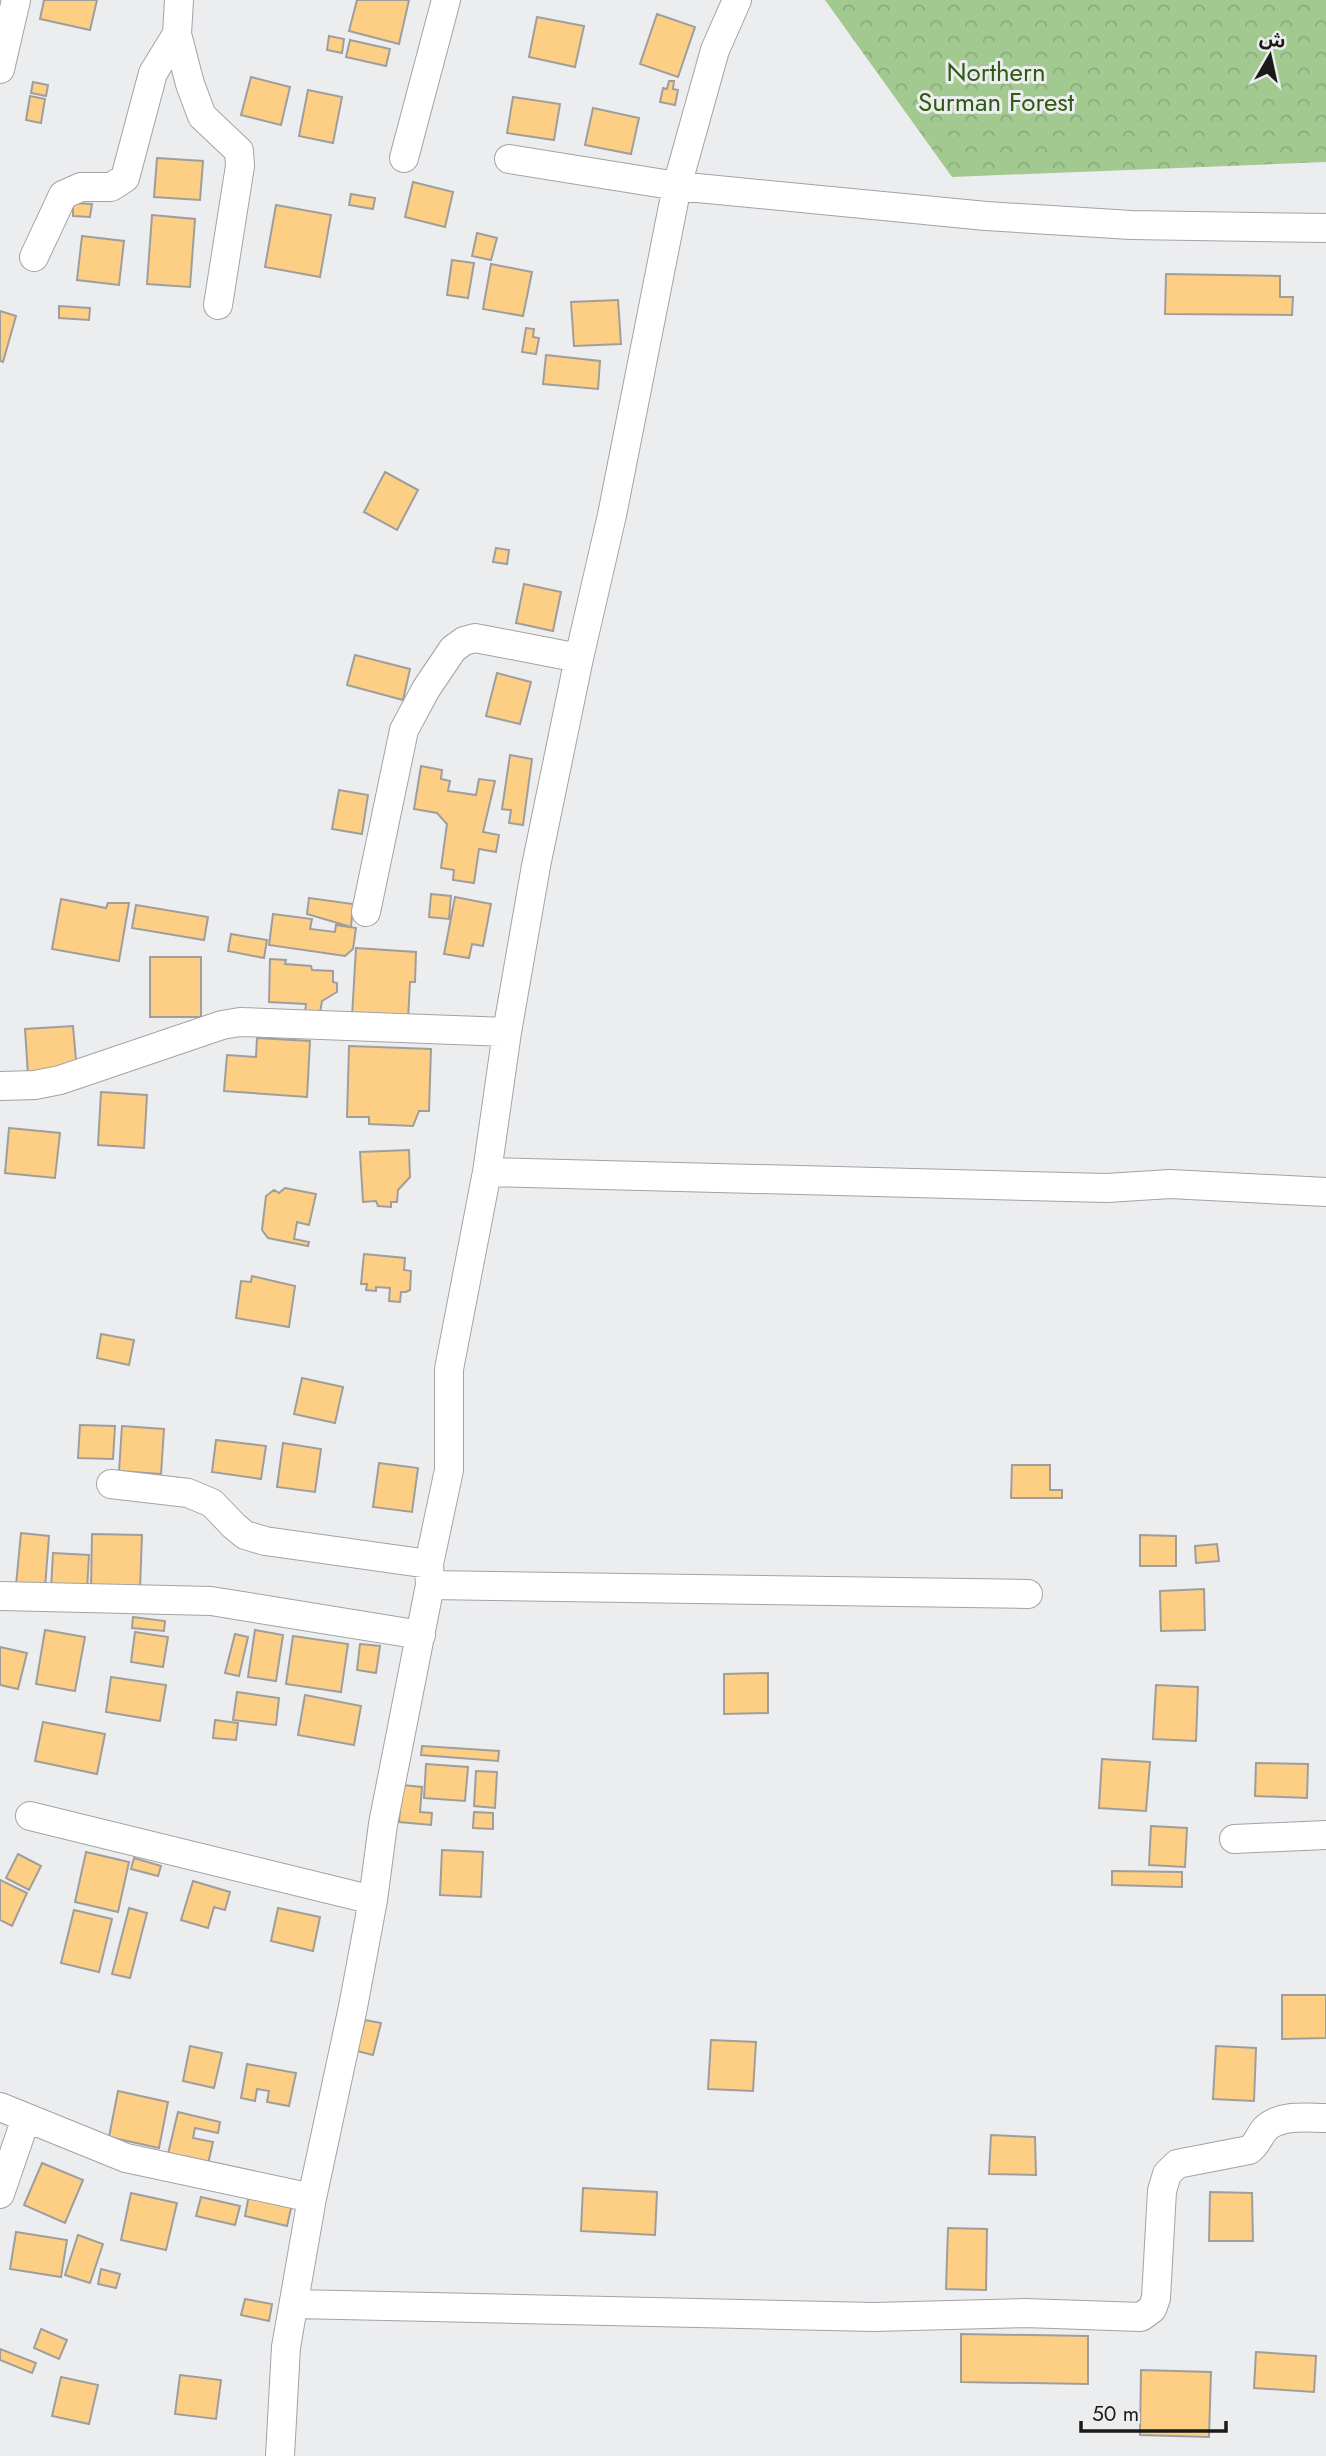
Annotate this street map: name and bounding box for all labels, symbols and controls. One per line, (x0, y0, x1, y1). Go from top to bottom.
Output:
north arrow (1235, 21, 1305, 91)
text: ش (1258, 24, 1288, 55)
park label: Northern Surman Forest (918, 53, 1075, 121)
scale bar (1081, 2390, 1226, 2434)
text: 50 m (1092, 2399, 1139, 2429)

